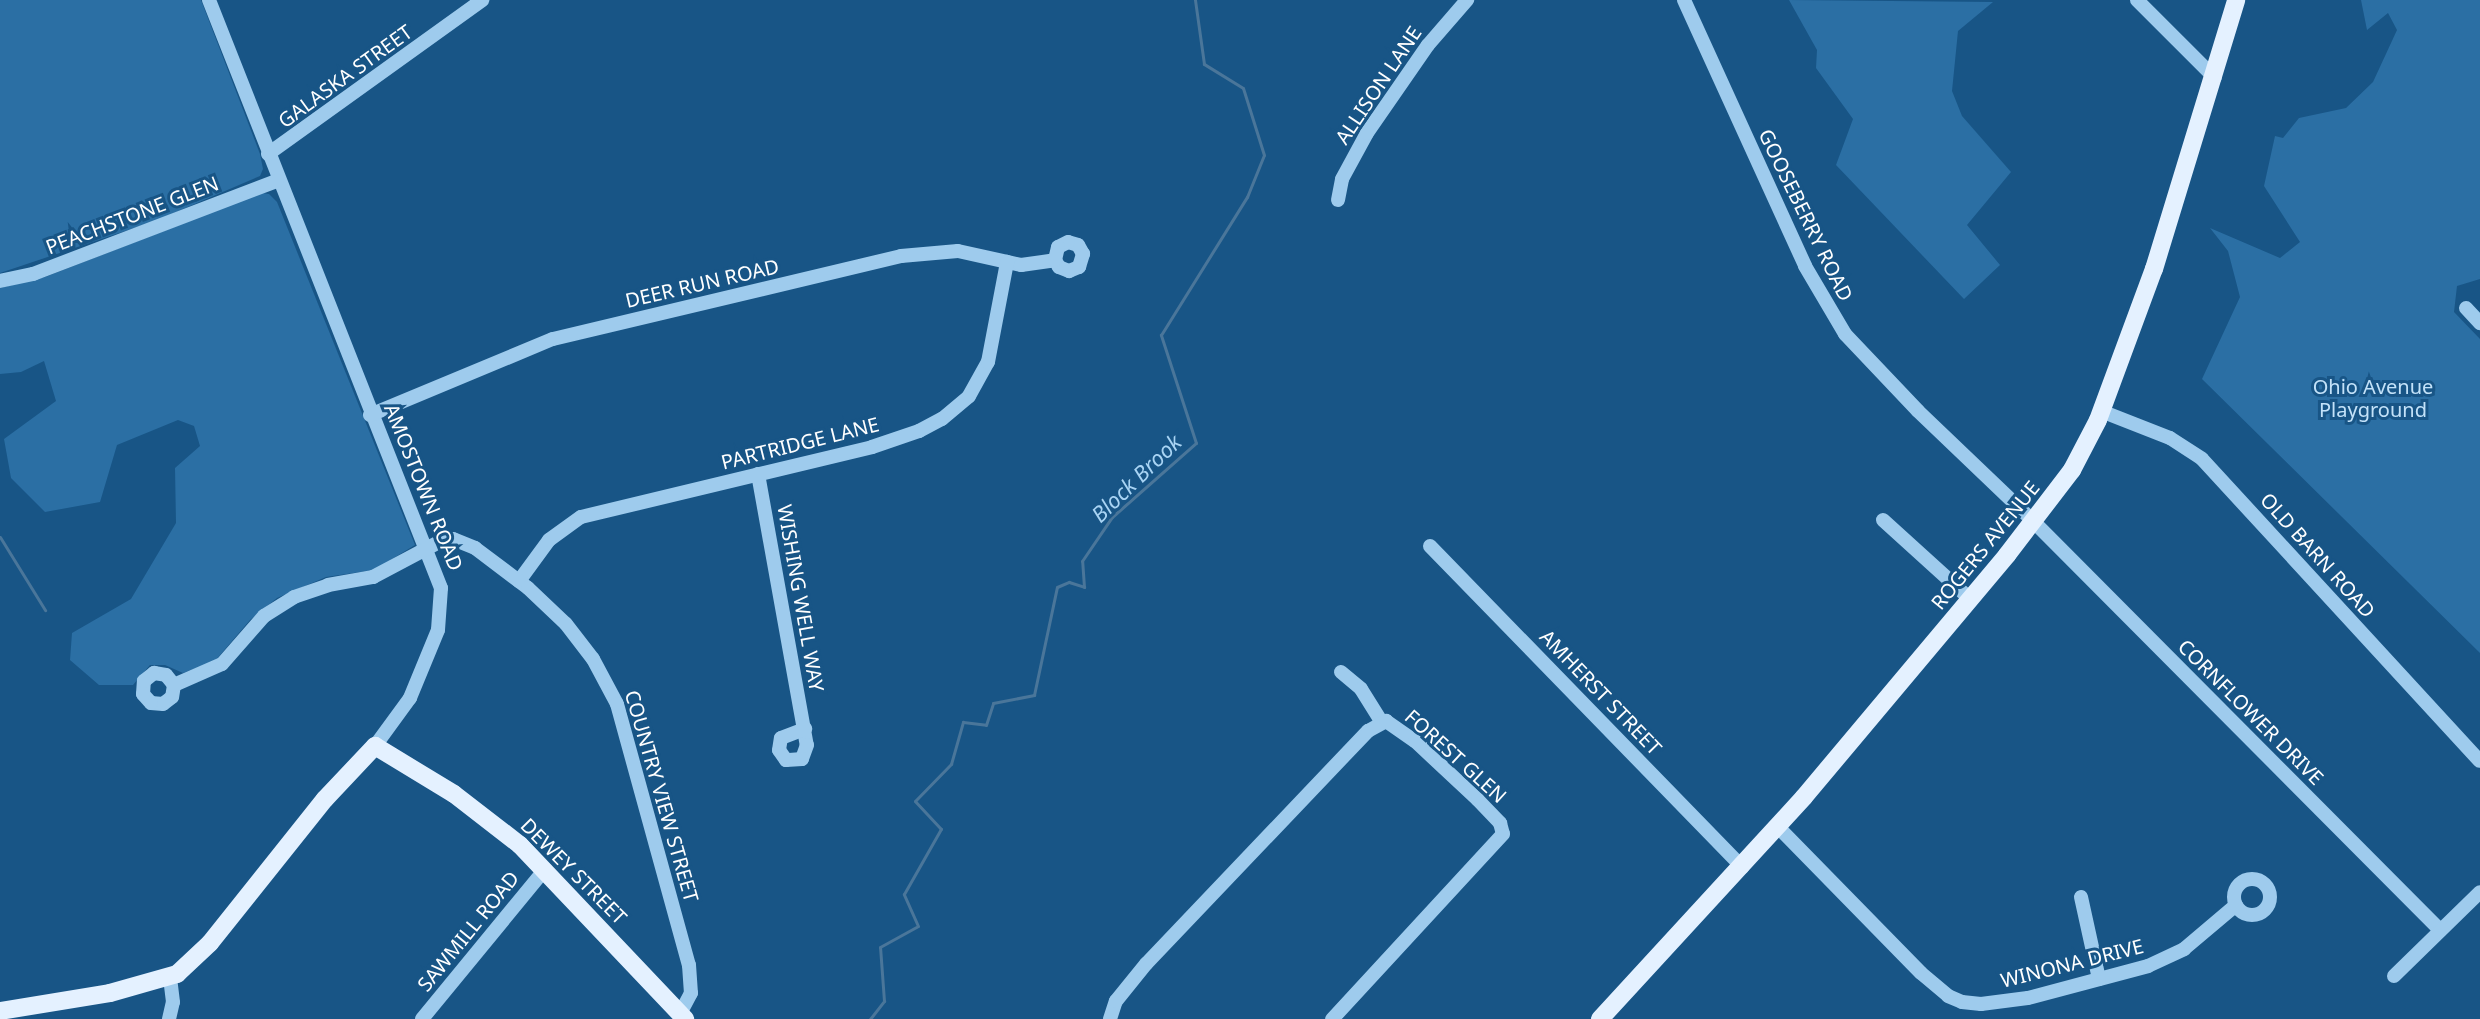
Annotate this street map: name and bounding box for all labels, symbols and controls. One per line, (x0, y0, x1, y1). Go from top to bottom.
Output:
street label: GALASKA STREET (273, 19, 417, 133)
street label: ALLISON LANE (1330, 21, 1426, 149)
street label: GOOSEBERRY ROAD (1754, 125, 1858, 305)
street label: PEACHSTONE GLEN (42, 171, 222, 259)
street label: DEER RUN ROAD (623, 254, 781, 312)
park label: Ohio Avenue Playground (2313, 374, 2433, 421)
street label: AMOSTOWN ROAD (380, 400, 468, 574)
street label: PARTRIDGE LANE (719, 412, 881, 474)
water label: Block Brook (1085, 429, 1187, 527)
street label: ROGERS AVENUE (1926, 476, 2044, 614)
street label: OLD BARN ROAD (2256, 488, 2380, 622)
street label: WISHING WELL WAY (773, 503, 829, 693)
street label: AMHERST STREET (1535, 624, 1667, 760)
street label: CORNFLOWER DRIVE (2173, 634, 2329, 790)
street label: COUNTRY VIEW STREET (620, 687, 704, 905)
street label: FOREST GLEN (1400, 704, 1512, 808)
street label: DEWEY STREET (516, 813, 632, 929)
street label: SAWMILL ROAD (412, 866, 524, 996)
street label: WINONA DRIVE (1998, 934, 2146, 992)

